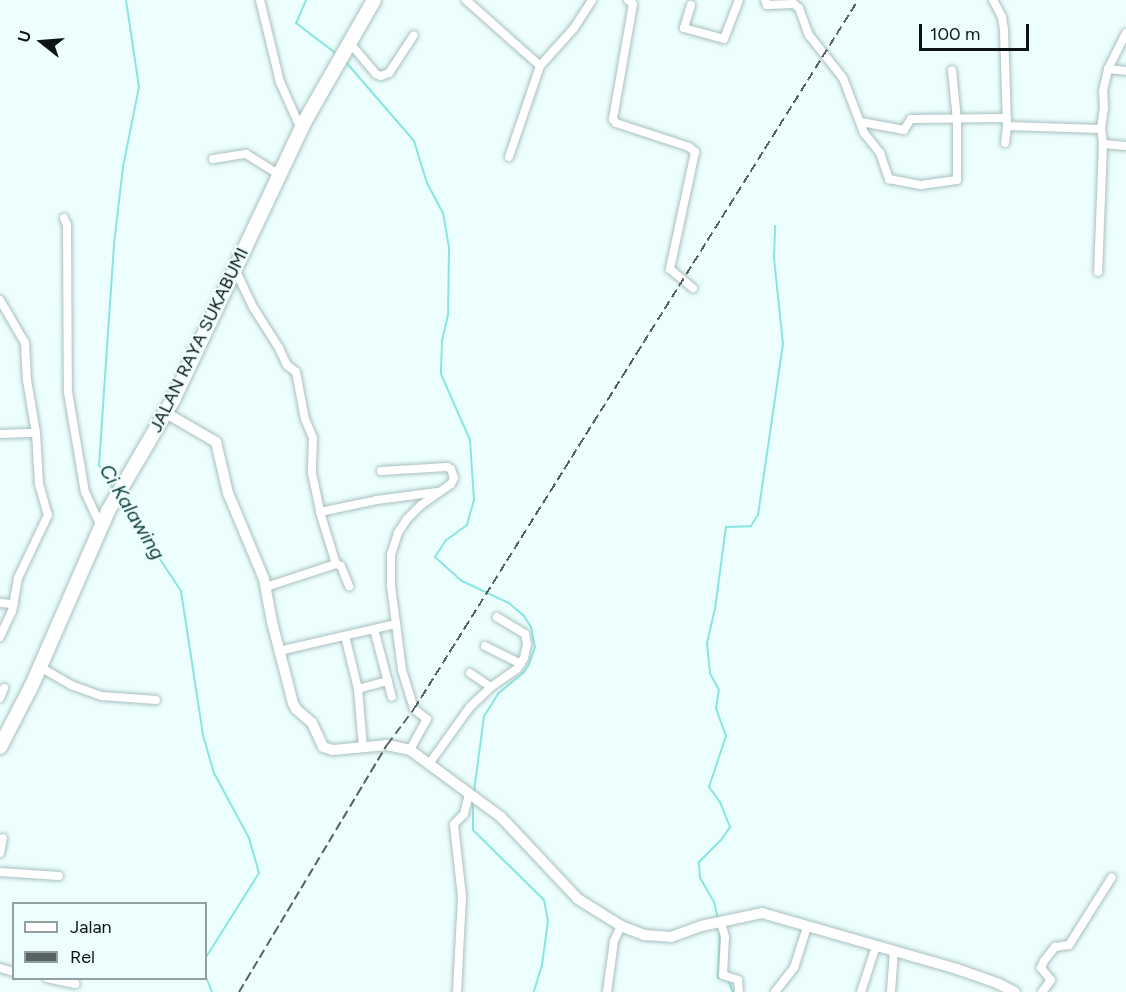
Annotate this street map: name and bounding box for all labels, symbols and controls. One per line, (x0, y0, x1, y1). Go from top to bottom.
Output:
north arrow (12, 12, 72, 72)
scale bar (922, 12, 1032, 50)
text: 100 m (930, 23, 980, 45)
text: U (14, 28, 35, 45)
street label: JALAN RAYA SUKABUMI (145, 244, 253, 436)
water label: Ci Kalawing (94, 460, 170, 564)
legend (12, 902, 207, 980)
text: Jalan (70, 916, 112, 938)
text: Rel (70, 946, 95, 968)

